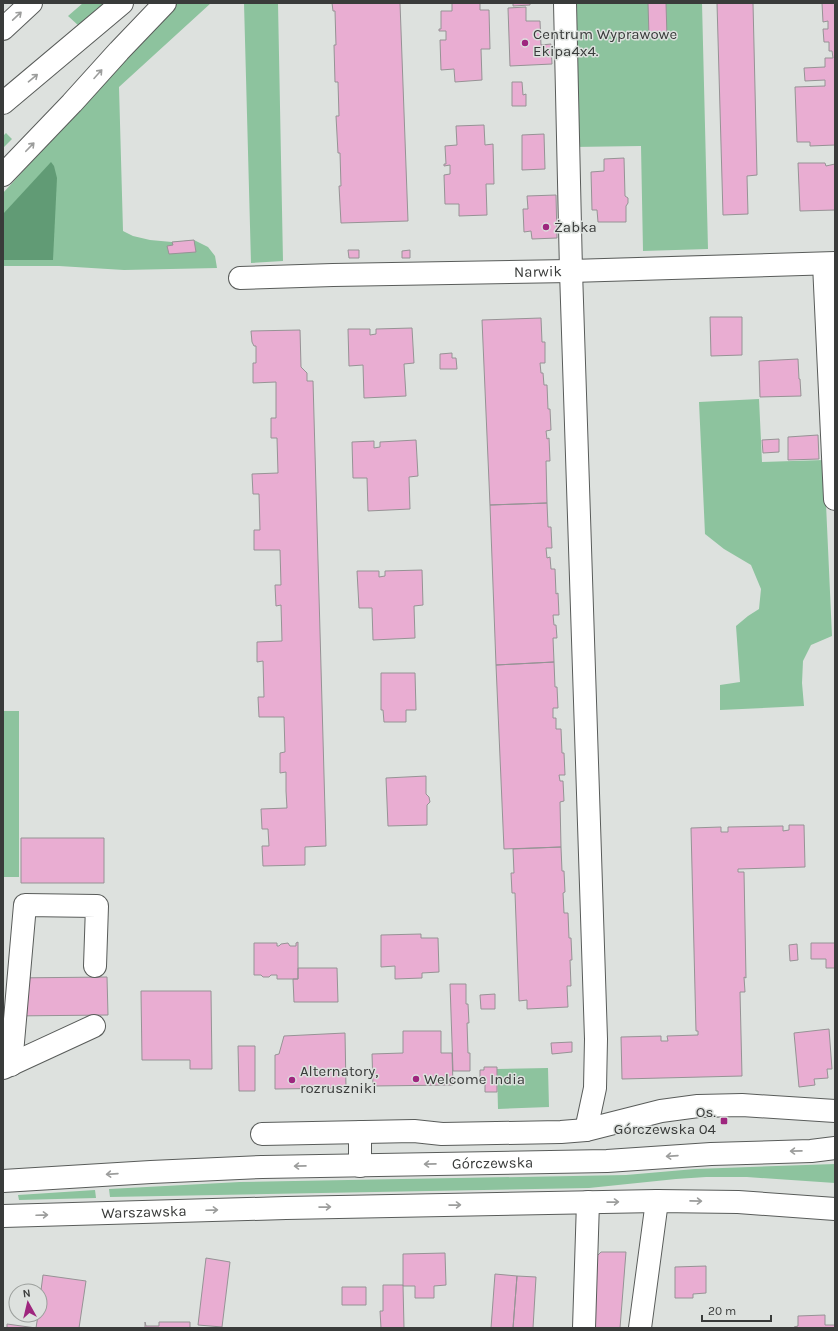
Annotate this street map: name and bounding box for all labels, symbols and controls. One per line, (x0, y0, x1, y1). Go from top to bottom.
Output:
one-way arrow (12, 11, 22, 21)
place label: Centrum Wyprawowe Ekipa4x4. (533, 25, 677, 60)
marker: Centrum Wyprawowe Ekipa4x4. (520, 38, 530, 48)
one-way arrow (94, 69, 103, 79)
one-way arrow (28, 73, 38, 82)
one-way arrow (25, 142, 35, 152)
place label: Żabka (554, 218, 597, 236)
marker: Żabka (541, 222, 551, 232)
street label: Narwik (514, 262, 562, 281)
place label: Alternatory, rozruszniki (300, 1062, 378, 1097)
place label: Welcome India (424, 1070, 525, 1088)
marker: Welcome India (411, 1074, 421, 1084)
marker: Alternatory, rozruszniki (287, 1075, 297, 1085)
place label: Os. Górczewska 04 (614, 1103, 717, 1138)
marker: Os. Górczewska 04 (719, 1116, 729, 1126)
one-way arrow (790, 1148, 803, 1155)
street label: Górczewska (452, 1153, 533, 1173)
one-way arrow (666, 1153, 679, 1160)
one-way arrow (424, 1160, 437, 1168)
one-way arrow (294, 1162, 307, 1170)
one-way arrow (106, 1171, 119, 1178)
one-way arrow (689, 1197, 702, 1205)
one-way arrow (606, 1198, 619, 1206)
one-way arrow (448, 1201, 461, 1209)
street label: Warszawska (101, 1202, 187, 1222)
one-way arrow (318, 1203, 331, 1211)
one-way arrow (205, 1206, 218, 1214)
one-way arrow (35, 1211, 48, 1219)
north arrow (8, 1283, 48, 1323)
text: N (22, 1287, 31, 1301)
scale bar (702, 1297, 771, 1323)
text: 20 m (708, 1304, 736, 1318)

